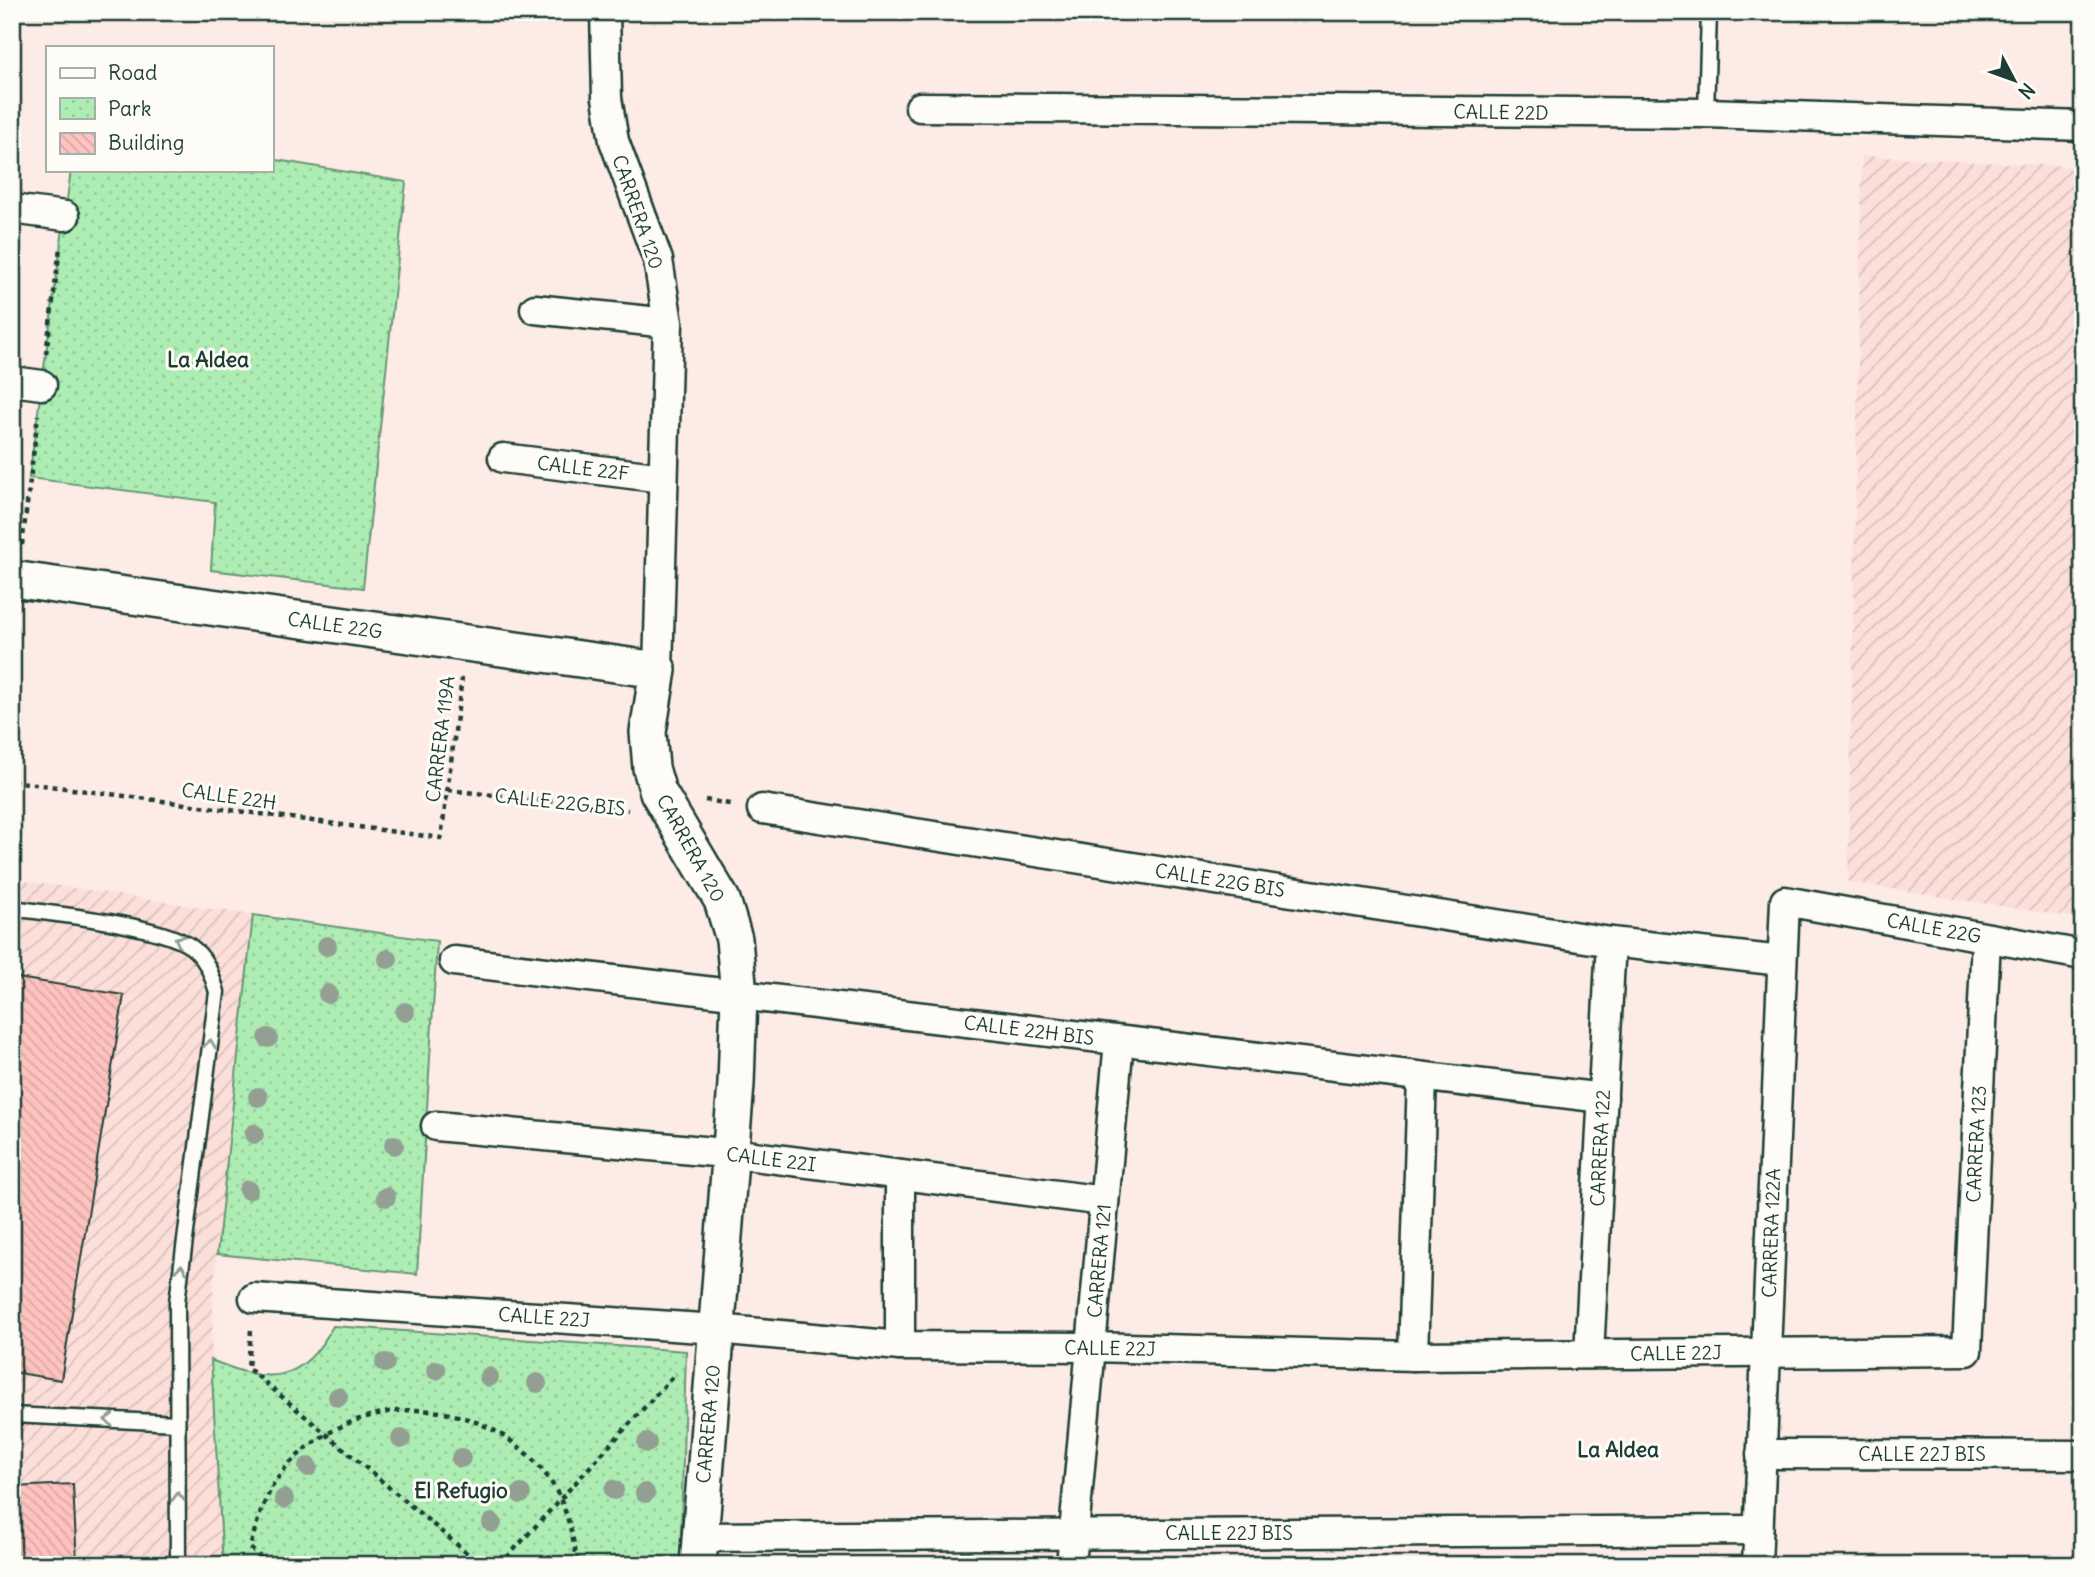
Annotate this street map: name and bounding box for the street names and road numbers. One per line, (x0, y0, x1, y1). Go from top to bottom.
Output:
street label: CALLE 22D (1453, 99, 1549, 125)
street label: CARRERA 120 (607, 152, 669, 272)
street label: CALLE 22F (536, 450, 631, 486)
street label: CALLE 22G (286, 606, 384, 644)
street label: CARRERA 119A (420, 674, 460, 804)
street label: CALLE 22H (180, 777, 278, 815)
street label: CALLE 22G BIS (493, 783, 627, 821)
street label: CARRERA 120 (652, 790, 730, 906)
street label: CALLE 22G BIS (1153, 858, 1287, 902)
street label: CALLE 22G (1885, 908, 1983, 948)
street label: CALLE 22H BIS (962, 1010, 1096, 1050)
street label: CARRERA 123 (1961, 1085, 1991, 1203)
street label: CARRERA 122 (1585, 1089, 1615, 1207)
street label: CALLE 22I (725, 1142, 817, 1176)
street label: CARRERA 122A (1757, 1168, 1785, 1298)
street label: CARRERA 121 (1082, 1203, 1116, 1319)
street label: CALLE 22J (497, 1302, 591, 1332)
street label: CALLE 22J (1064, 1335, 1156, 1361)
street label: CALLE 22J (1630, 1340, 1722, 1366)
street label: CARRERA 120 (691, 1364, 725, 1484)
street label: CALLE 22J BIS (1858, 1442, 1986, 1466)
street label: CALLE 22J BIS (1165, 1521, 1293, 1545)

